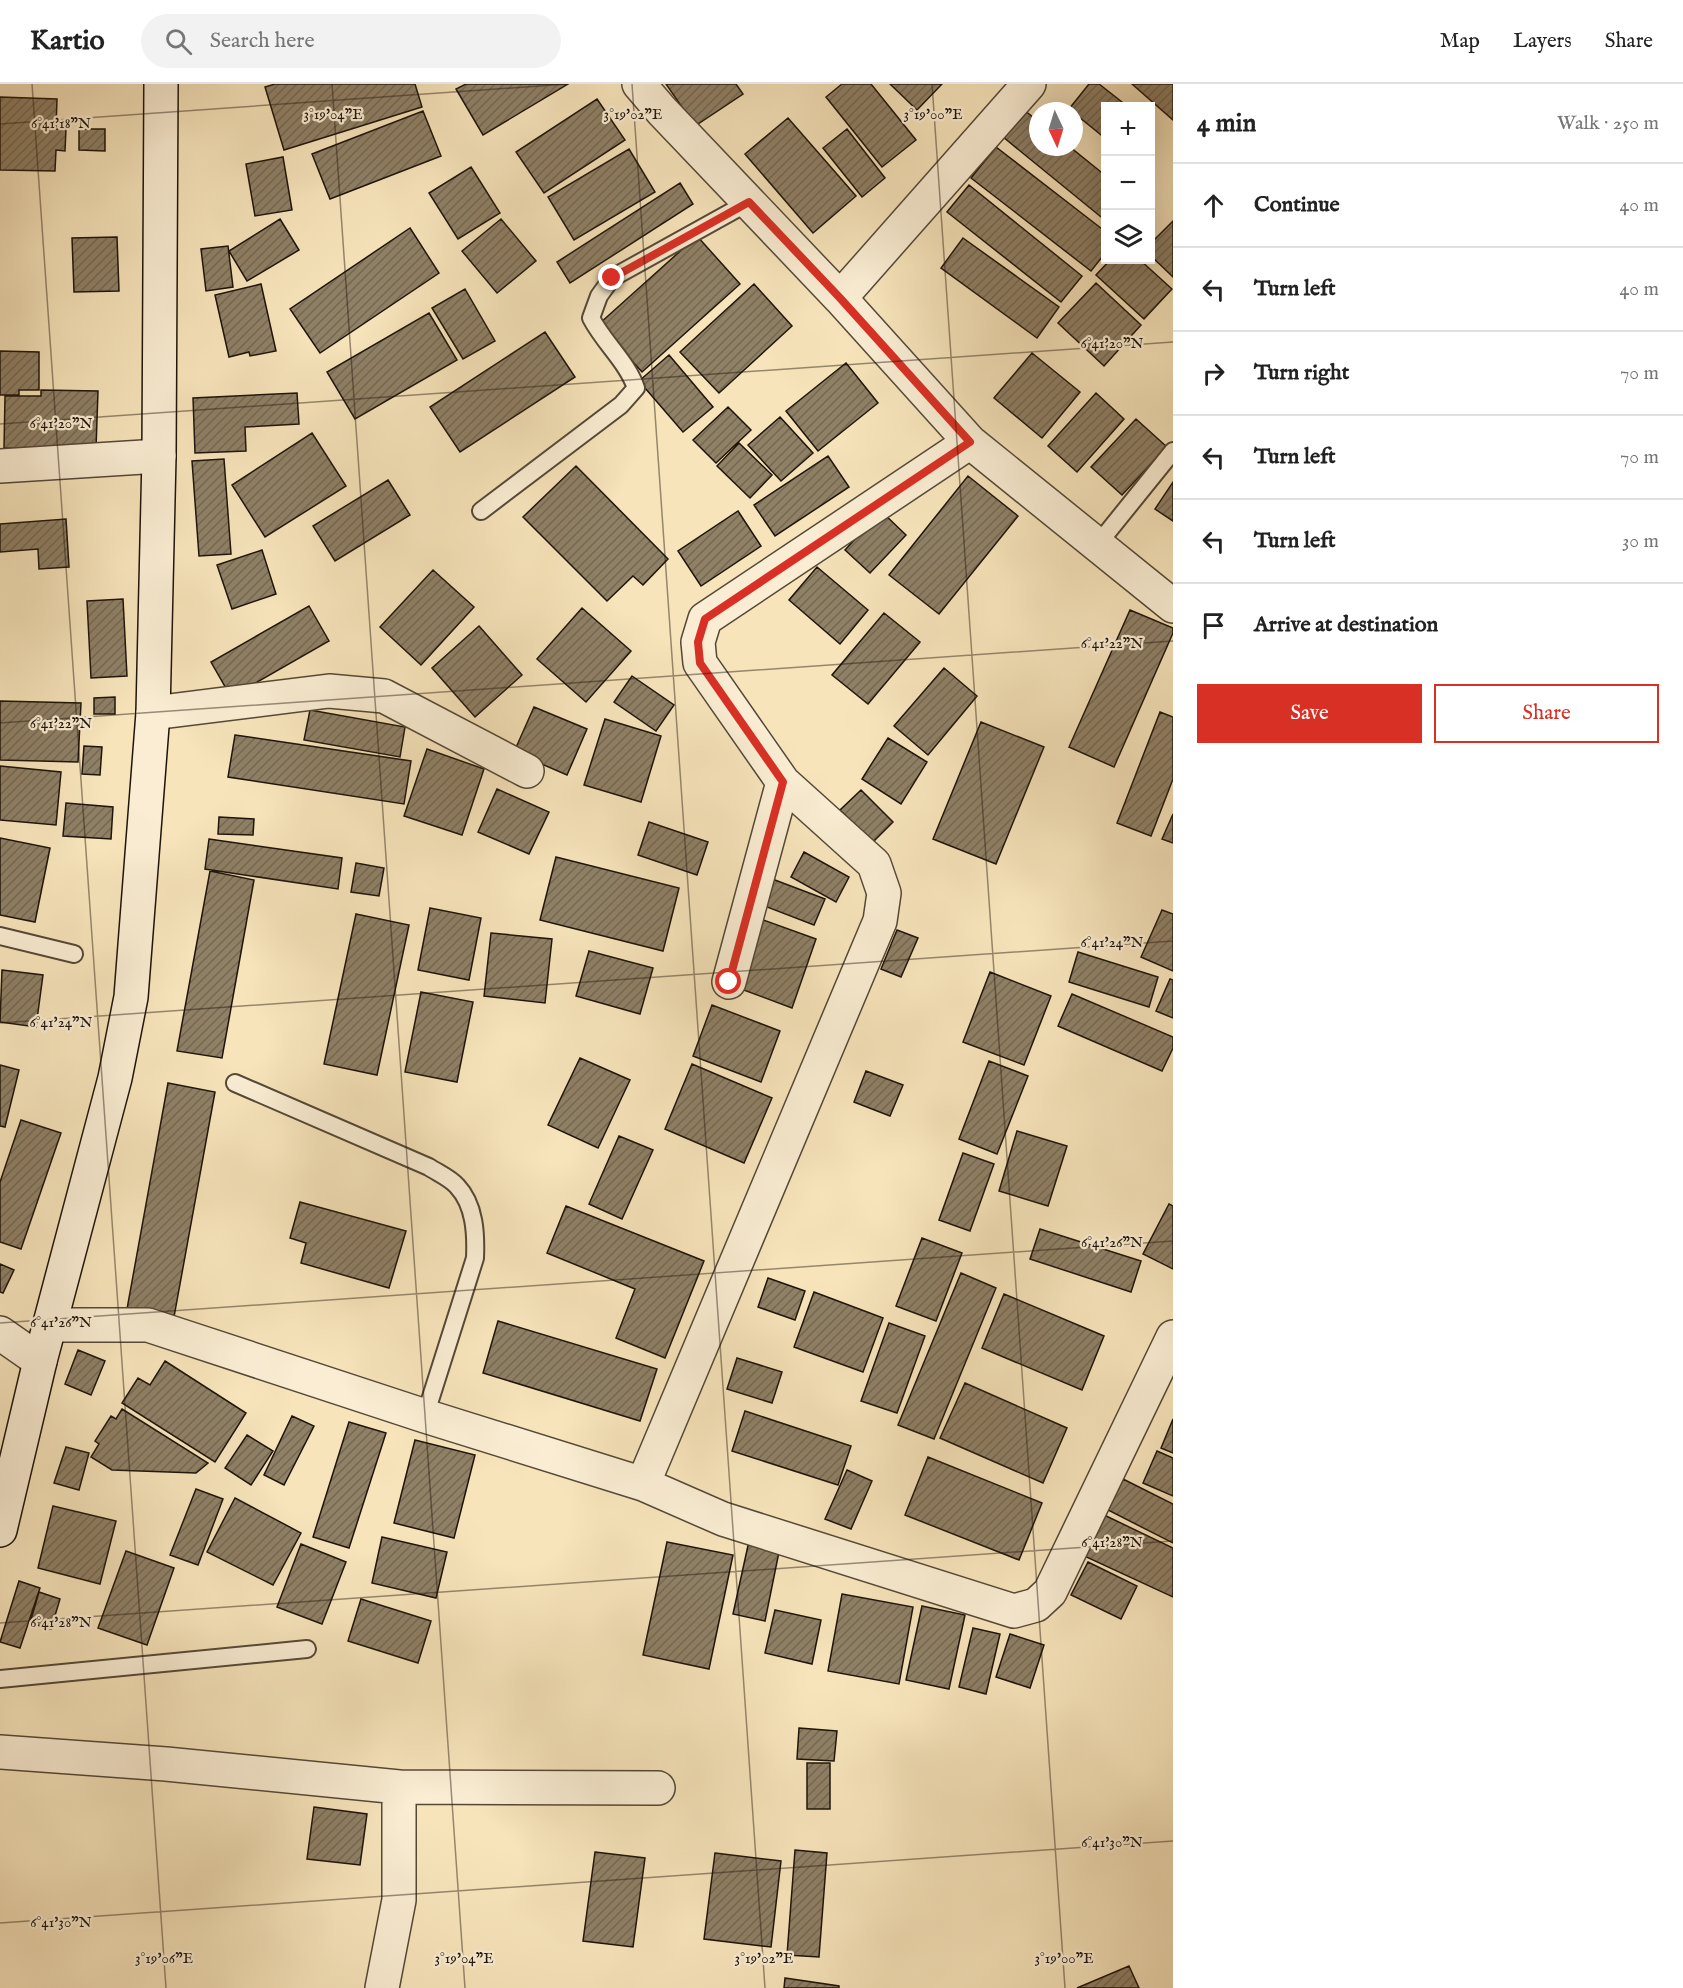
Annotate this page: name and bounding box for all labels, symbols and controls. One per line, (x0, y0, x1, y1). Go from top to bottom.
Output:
search box (141, 14, 561, 68)
text: Kartio (30, 24, 105, 59)
icon: search (162, 25, 195, 58)
text: Search here (210, 27, 315, 55)
text: Map (1440, 28, 1480, 55)
text: Layers (1513, 28, 1572, 55)
text: Share (1605, 28, 1653, 55)
north arrow (1029, 102, 1083, 156)
map controls (1101, 102, 1155, 264)
button: + (1101, 102, 1155, 156)
text: 3°19'04"E (303, 105, 363, 124)
text: 3°19'02"E (604, 105, 662, 124)
text: 3°19'00"E (903, 105, 963, 124)
text: 4 min (1197, 107, 1256, 140)
text: Walk · 250 m (1557, 111, 1659, 136)
text: 6°41'18"N (31, 114, 91, 133)
button: − (1101, 156, 1155, 210)
icon: ahead (1197, 189, 1230, 222)
text: Continue (1254, 191, 1340, 219)
text: 40 m (1620, 193, 1659, 218)
button: layers (1101, 210, 1155, 264)
route end (598, 264, 624, 290)
icon: left (1197, 273, 1230, 306)
text: Turn left (1254, 275, 1336, 303)
text: 40 m (1620, 277, 1659, 302)
text: 6°41'20"N (1081, 334, 1144, 353)
icon: right (1197, 357, 1230, 390)
text: Turn right (1254, 359, 1349, 387)
text: 70 m (1620, 361, 1659, 386)
text: 6°41'20"N (30, 414, 93, 433)
icon: left (1197, 441, 1230, 474)
text: Turn left (1254, 443, 1336, 471)
text: 70 m (1620, 445, 1659, 470)
icon: left (1197, 525, 1230, 558)
text: Turn left (1254, 527, 1336, 555)
text: 30 m (1622, 529, 1659, 554)
icon: arrive (1197, 609, 1230, 642)
text: Arrive at destination (1254, 611, 1438, 639)
text: 6°41'22"N (1081, 634, 1143, 653)
button: Save (1197, 684, 1422, 743)
button: Share (1434, 684, 1659, 743)
text: 6°41'22"N (30, 714, 92, 733)
text: 6°41'24"N (1081, 933, 1144, 952)
route start (715, 968, 741, 994)
text: 6°41'24"N (30, 1013, 93, 1032)
text: 6°41'26"N (1081, 1233, 1143, 1252)
text: 6°41'26"N (30, 1313, 92, 1332)
text: 6°41'28"N (1081, 1533, 1143, 1552)
text: 6°41'28"N (30, 1613, 92, 1632)
text: 6°41'30"N (1081, 1833, 1143, 1852)
text: 6°41'30"N (30, 1913, 92, 1932)
text: 3°19'06"E (135, 1949, 193, 1968)
text: 3°19'04"E (434, 1949, 494, 1968)
text: 3°19'02"E (735, 1949, 793, 1968)
text: 3°19'00"E (1034, 1949, 1094, 1968)

